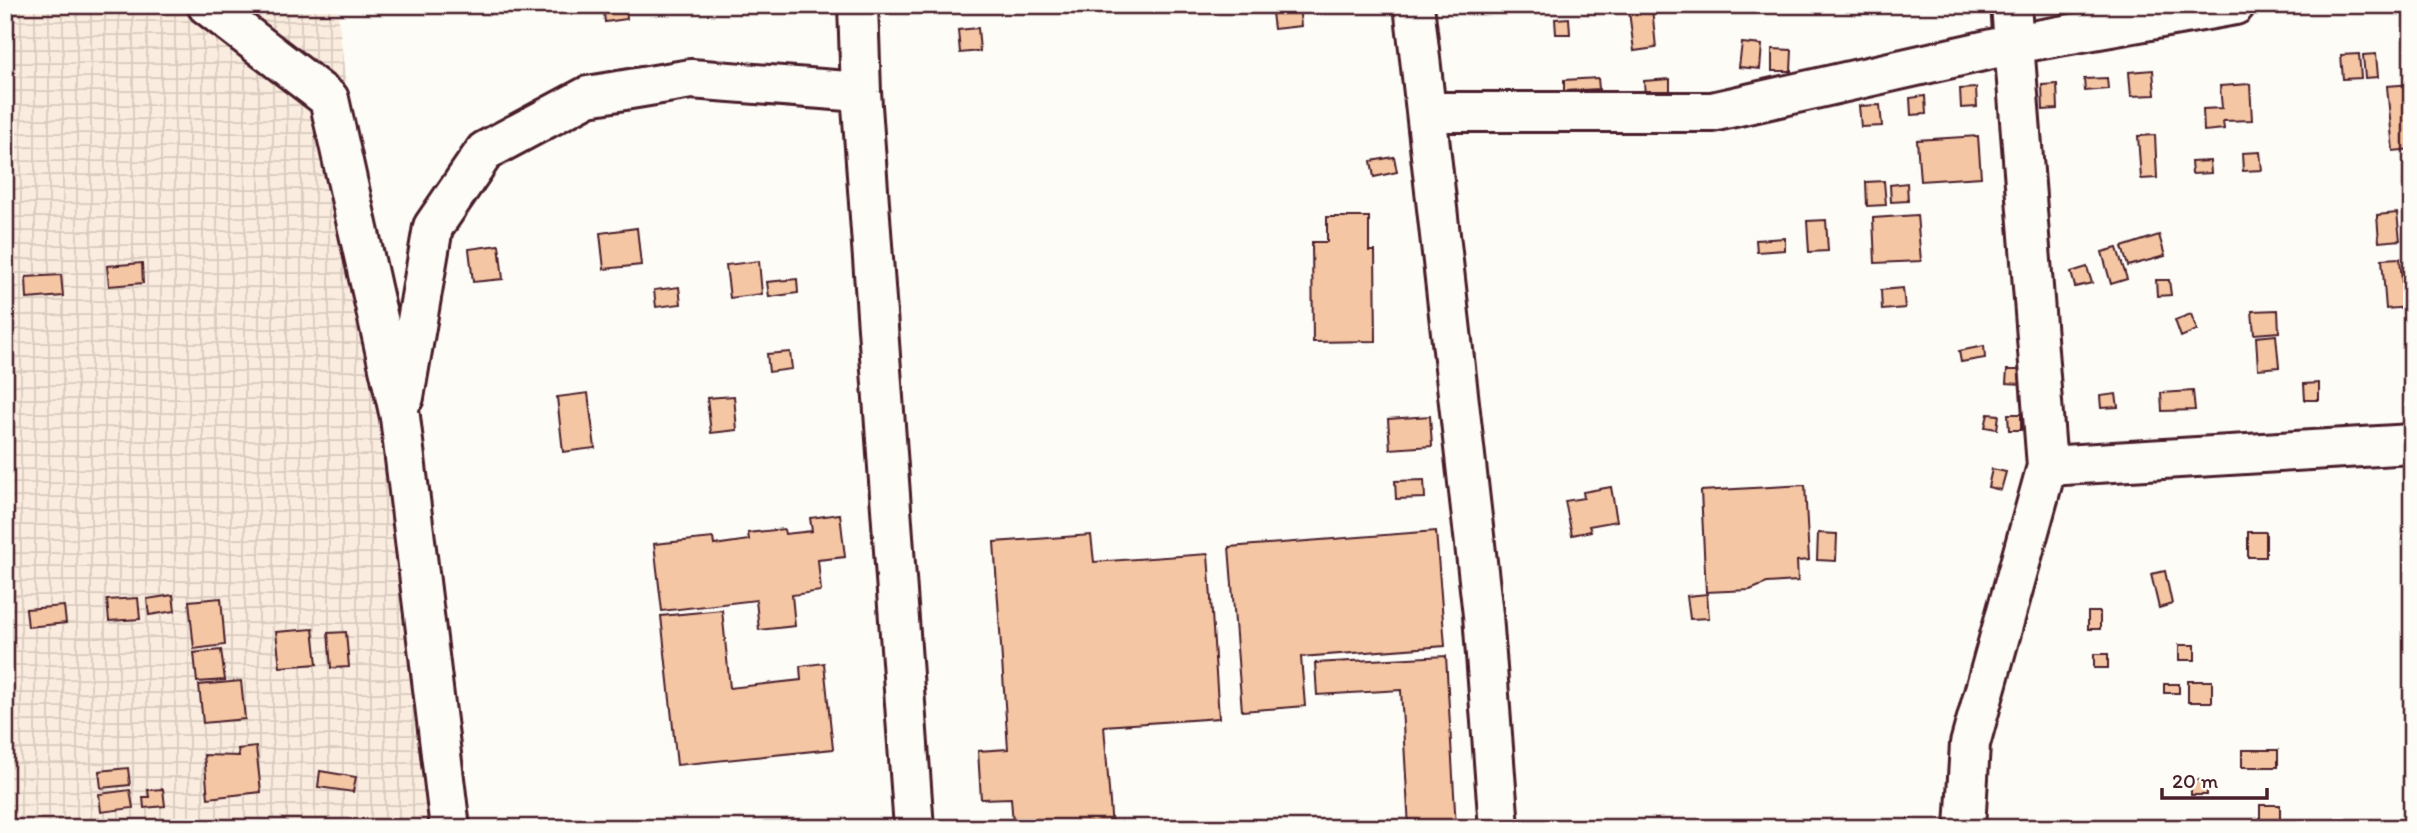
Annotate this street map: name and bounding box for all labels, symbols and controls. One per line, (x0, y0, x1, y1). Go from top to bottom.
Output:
scale bar (2162, 756, 2266, 800)
text: 20 m (2172, 768, 2219, 793)

